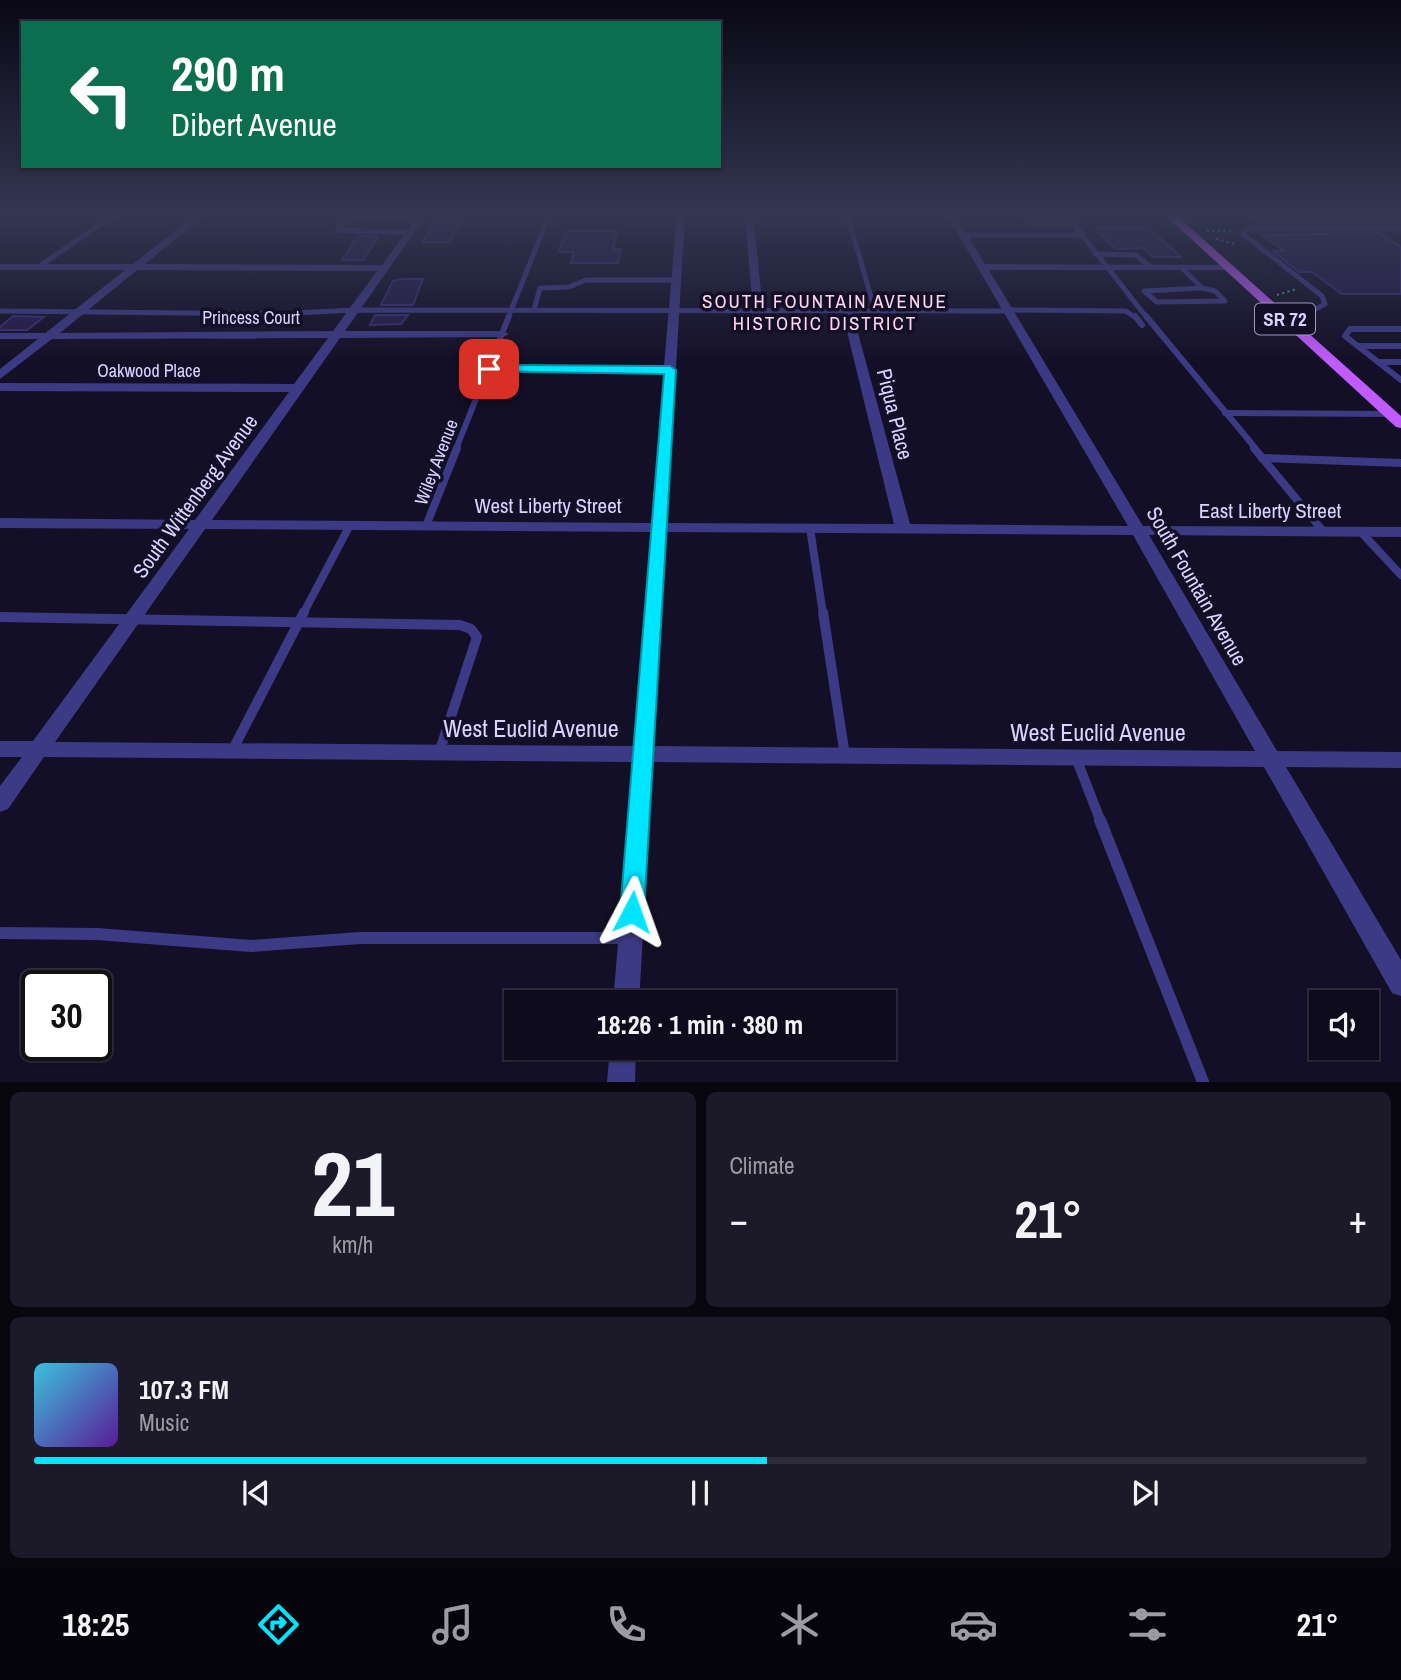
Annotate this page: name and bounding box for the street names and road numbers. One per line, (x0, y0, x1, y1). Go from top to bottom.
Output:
road number: SR 72 (1255, 304, 1315, 334)
street label: Princess Court (202, 305, 300, 330)
street label: Oakwood Place (97, 358, 201, 383)
street label: Piqua Place (870, 365, 920, 463)
street label: South Wittenberg Avenue (126, 408, 264, 584)
street label: Wiley Avenue (408, 416, 464, 508)
street label: West Liberty Street (474, 491, 622, 520)
street label: East Liberty Street (1199, 496, 1342, 525)
street label: South Fountain Avenue (1140, 501, 1254, 671)
street label: West Euclid Avenue (443, 712, 619, 744)
street label: West Euclid Avenue (1010, 716, 1186, 748)

